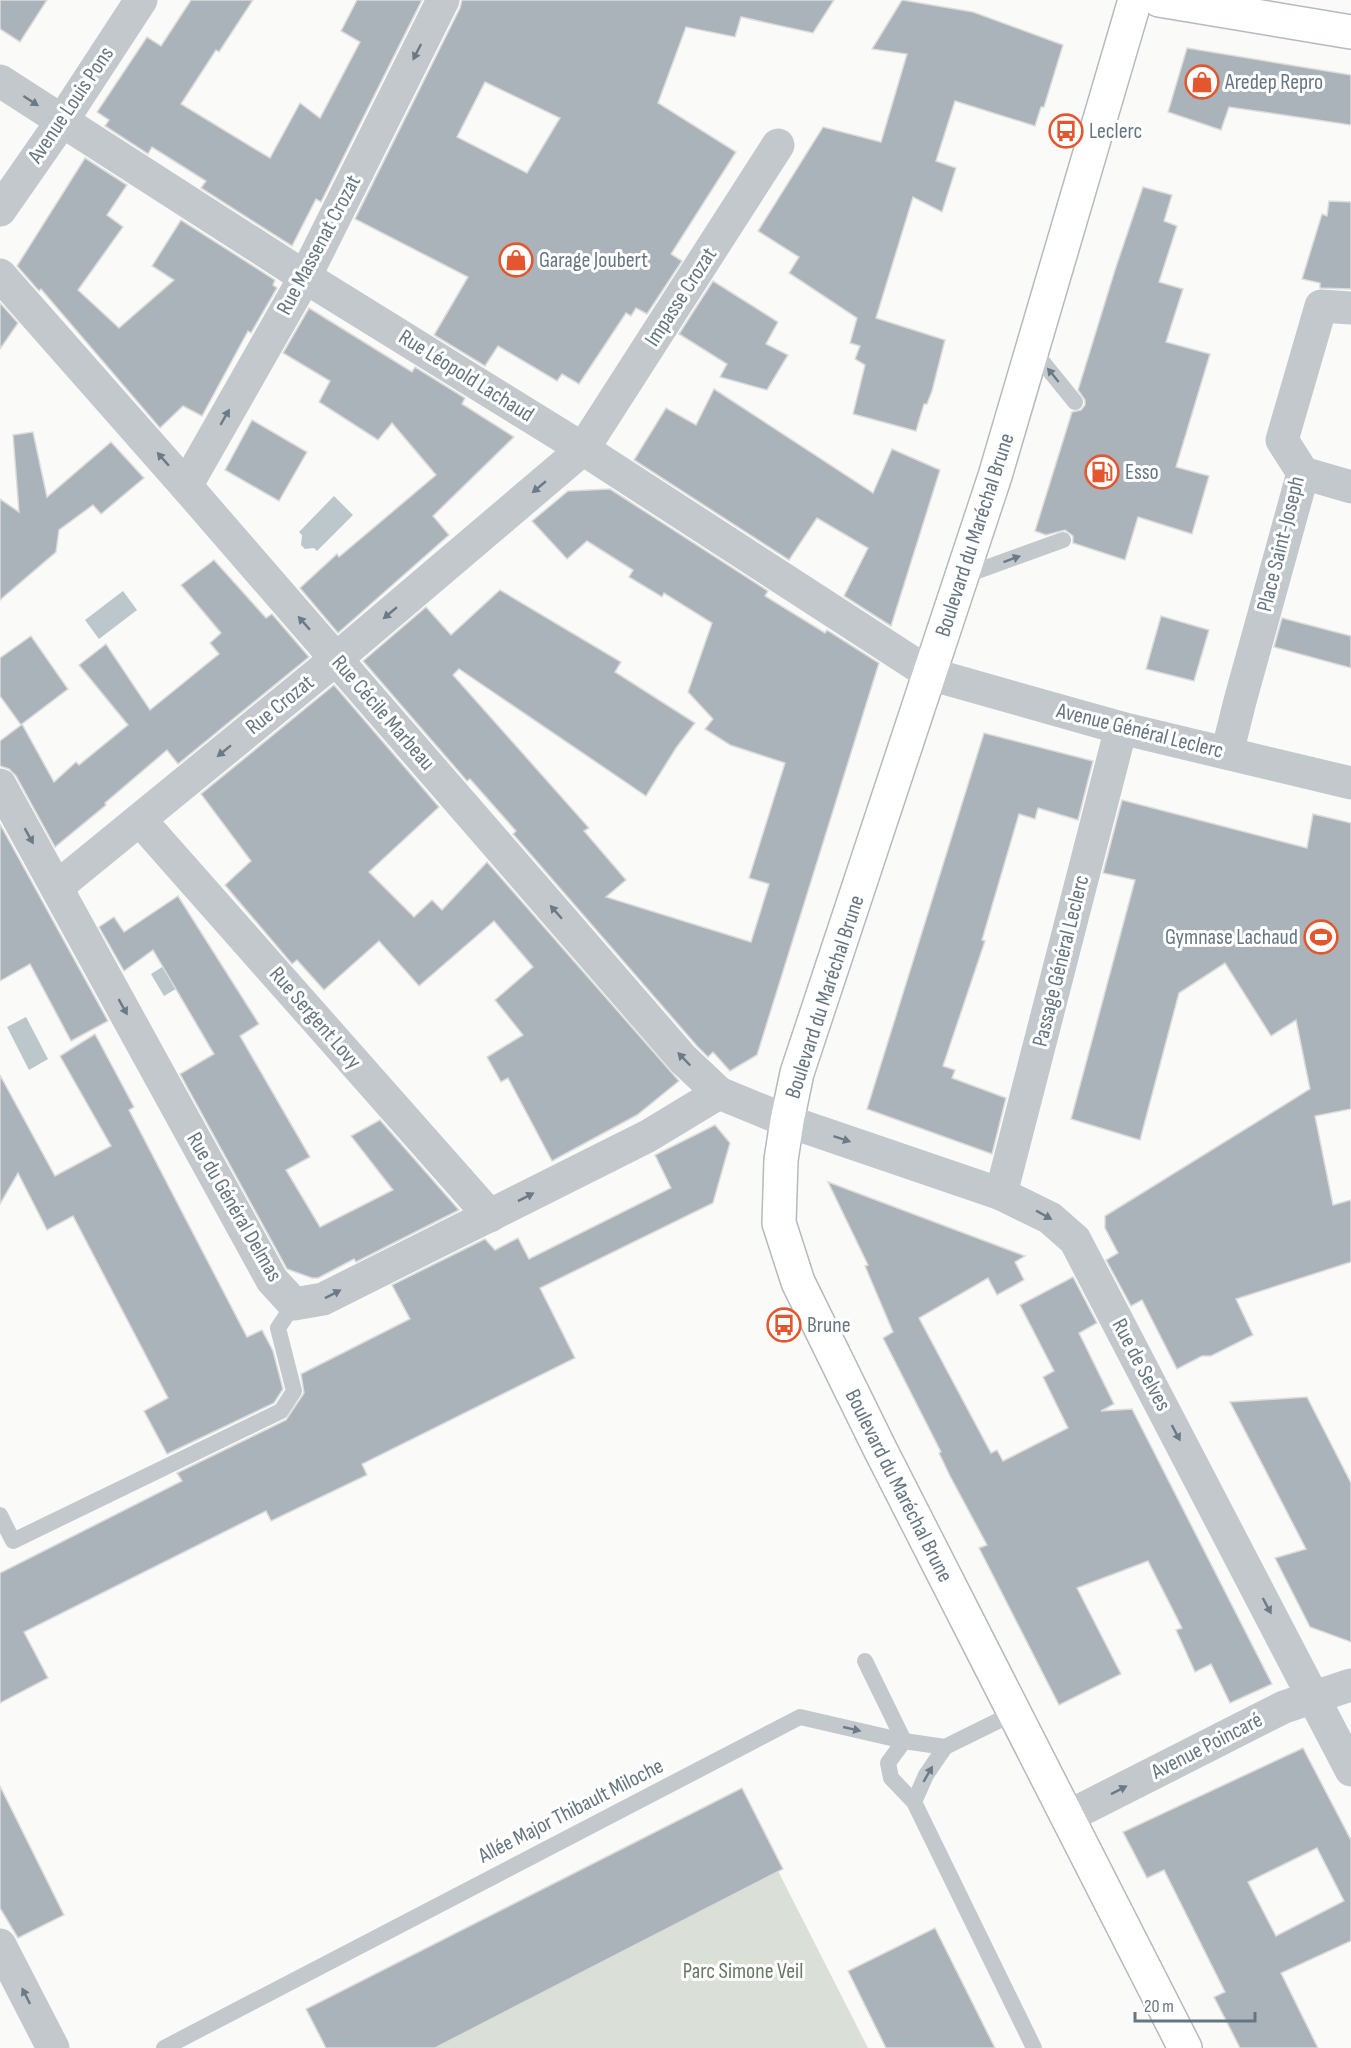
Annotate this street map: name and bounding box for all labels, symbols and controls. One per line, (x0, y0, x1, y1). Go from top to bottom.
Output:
street label: Avenue Louis Pons (22, 42, 120, 169)
one-way arrow (413, 44, 422, 61)
shop icon: Aredep Repro (1184, 64, 1220, 100)
place label: Aredep Repro (1224, 69, 1323, 96)
one-way arrow (23, 95, 39, 106)
bus stop icon: Leclerc (1048, 113, 1084, 149)
place label: Leclerc (1089, 118, 1142, 145)
street label: Rue Massenat Crozat (271, 170, 367, 319)
shop icon: Garage Joubert (498, 242, 534, 278)
street label: Impasse Crozat (639, 242, 723, 352)
place label: Garage Joubert (539, 247, 648, 274)
street label: Rue Léopold Lachaud (393, 324, 539, 428)
one-way arrow (1047, 367, 1060, 383)
one-way arrow (220, 408, 230, 425)
street label: Boulevard du Maréchal Brune (929, 430, 1021, 640)
one-way arrow (156, 452, 170, 467)
fuel station icon: Esso (1084, 454, 1120, 490)
place label: Esso (1125, 459, 1159, 486)
street label: Place Saint-Joseph (1251, 474, 1311, 614)
one-way arrow (532, 480, 547, 493)
one-way arrow (1003, 554, 1021, 564)
one-way arrow (383, 606, 398, 619)
one-way arrow (298, 616, 311, 631)
street label: Rue Cécile Marbeau (326, 650, 440, 776)
street label: Rue Crozat (240, 669, 320, 741)
street label: Avenue Général Leclerc (1053, 697, 1226, 765)
one-way arrow (217, 744, 232, 757)
one-way arrow (23, 828, 33, 845)
street label: Passage Général Leclerc (1027, 872, 1095, 1050)
street label: Boulevard du Maréchal Brune (779, 892, 871, 1102)
one-way arrow (550, 905, 563, 920)
sports icon: Gymnase Lachaud (1303, 919, 1339, 955)
place label: Gymnase Lachaud (1165, 924, 1298, 951)
street label: Rue Sergent Lovy (263, 961, 367, 1075)
one-way arrow (118, 999, 128, 1016)
one-way arrow (678, 1053, 692, 1067)
street label: Rue du Général Delmas (180, 1128, 288, 1287)
one-way arrow (833, 1135, 851, 1144)
one-way arrow (518, 1193, 535, 1202)
one-way arrow (1036, 1210, 1053, 1220)
one-way arrow (325, 1290, 342, 1299)
bus stop icon: Brune (766, 1307, 802, 1343)
place label: Brune (807, 1312, 851, 1339)
street label: Rue de Selves (1105, 1314, 1177, 1416)
street label: Boulevard du Maréchal Brune (839, 1385, 959, 1587)
one-way arrow (1171, 1425, 1181, 1442)
one-way arrow (1261, 1597, 1271, 1615)
street label: Avenue Poincaré (1146, 1707, 1267, 1786)
one-way arrow (843, 1725, 862, 1734)
street label: Allée Major Thibault Miloche (473, 1753, 668, 1870)
one-way arrow (923, 1765, 933, 1782)
one-way arrow (1111, 1785, 1128, 1795)
park label: Parc Simone Veil (683, 1958, 803, 1985)
scale bar (1135, 1985, 1255, 2023)
one-way arrow (22, 1988, 31, 2005)
text: 20 m (1144, 1996, 1174, 2017)

